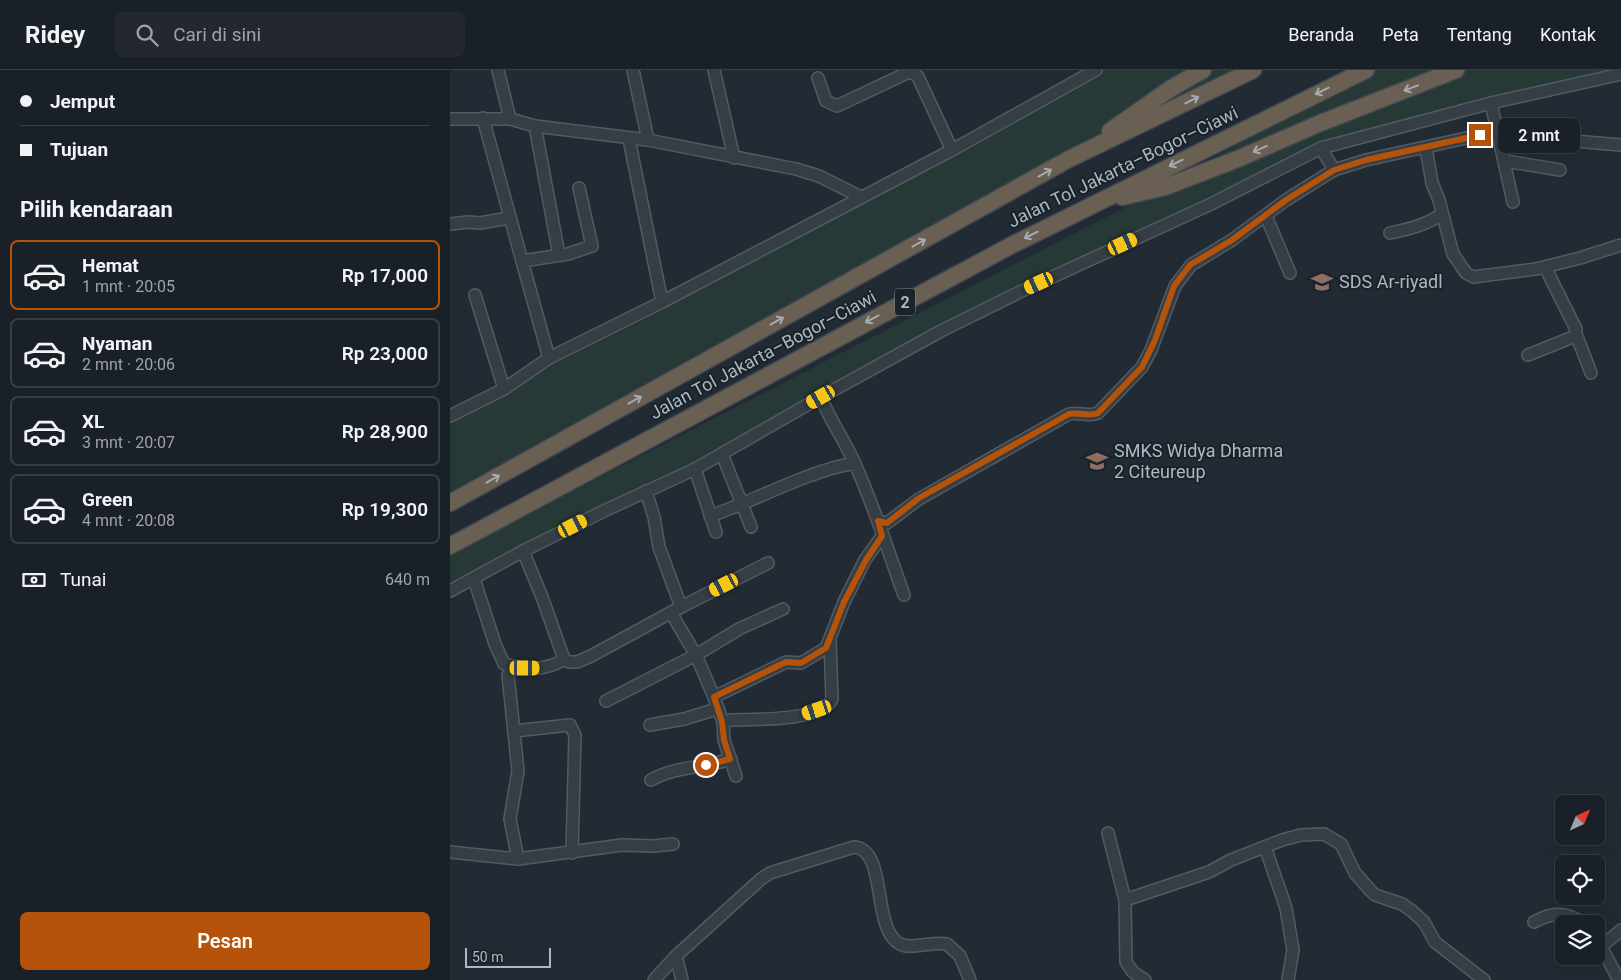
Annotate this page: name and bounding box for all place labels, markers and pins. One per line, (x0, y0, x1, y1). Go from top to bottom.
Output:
school or university icon: SDS Ar-riyadl (1309, 269, 1335, 295)
place label: SDS Ar-riyadl (1339, 271, 1443, 292)
place label: SMKS Widya Dharma 2 Citeureup (1114, 440, 1283, 482)
school or university icon: SMKS Widya Dharma 2 Citeureup (1084, 448, 1110, 474)

